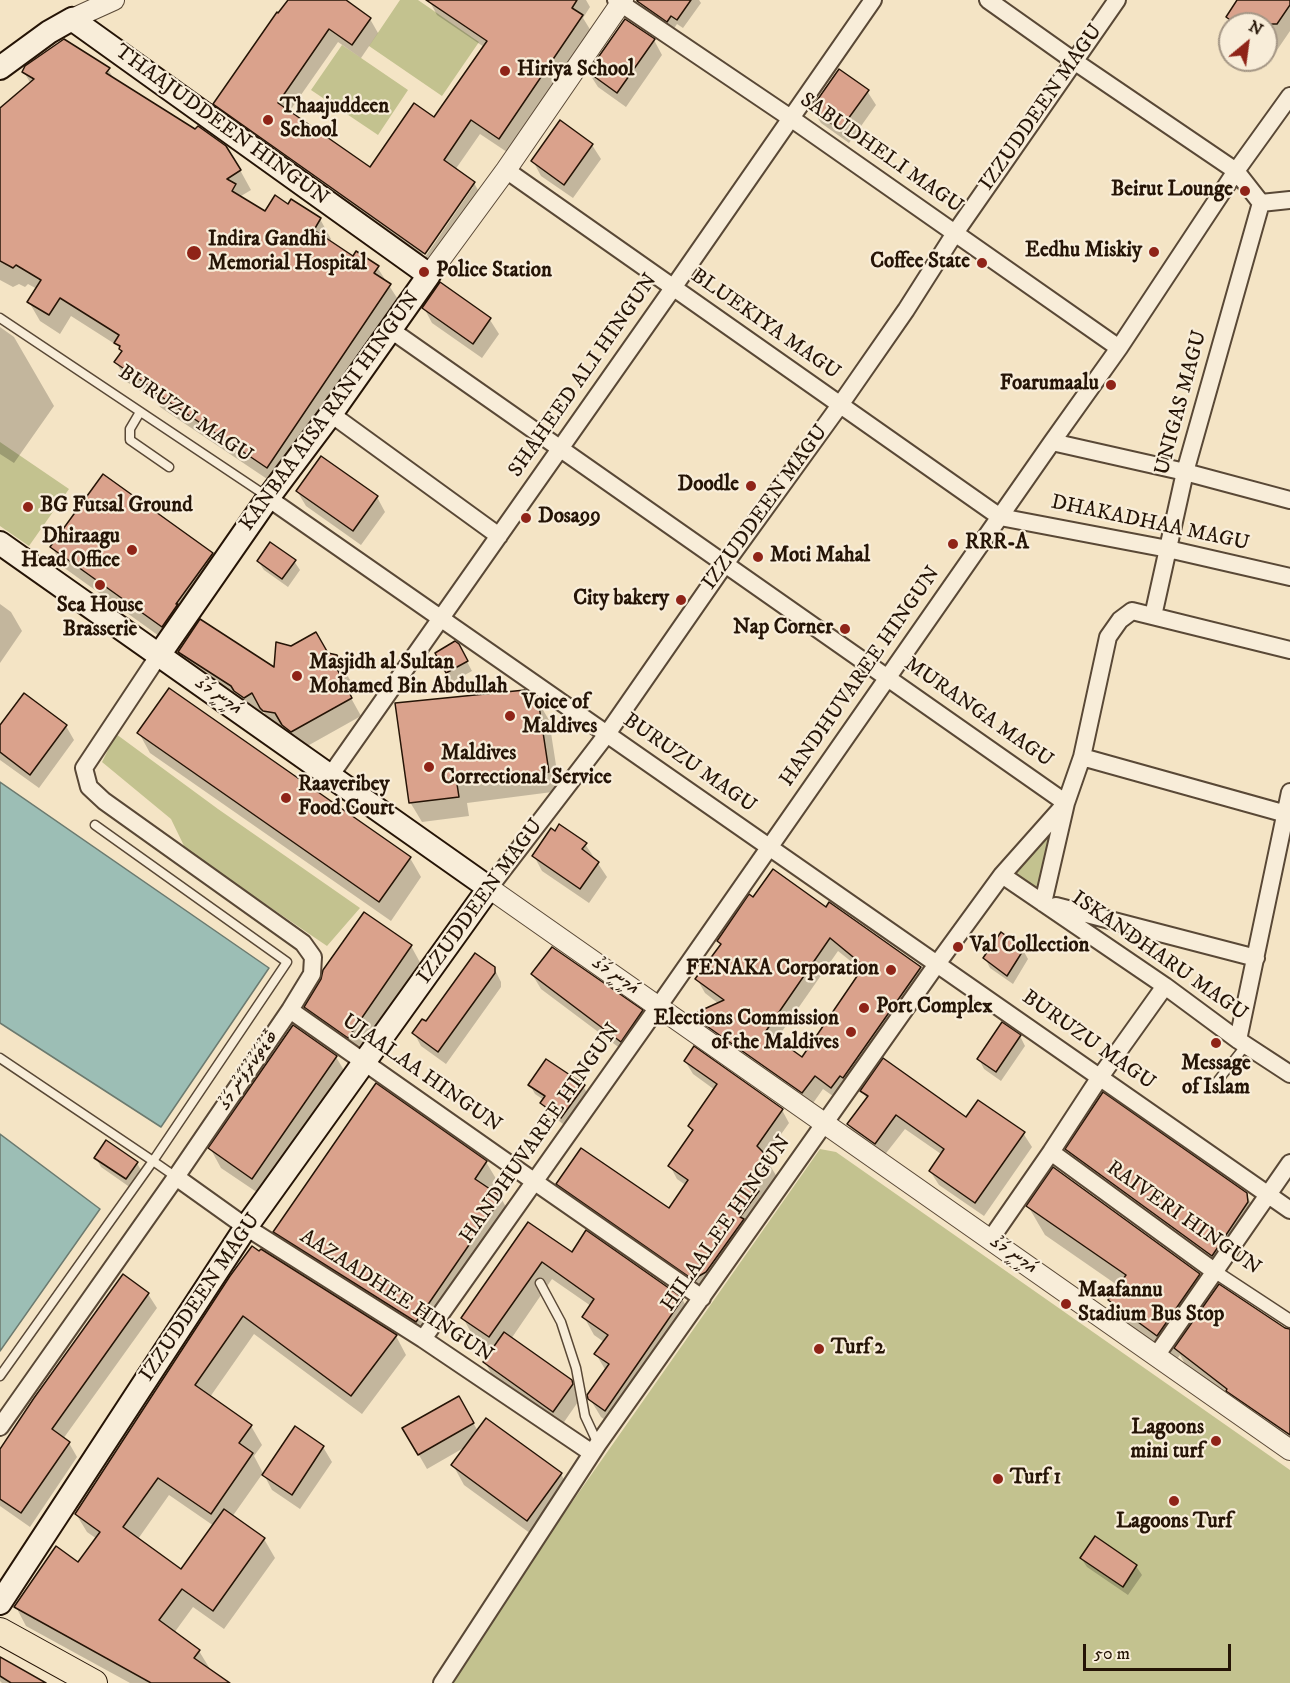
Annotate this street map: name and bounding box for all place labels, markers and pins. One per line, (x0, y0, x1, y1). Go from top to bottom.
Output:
place label: Hiriya School (517, 58, 634, 84)
marker: Hiriya School (498, 64, 512, 78)
place label: Thaajuddeen School (280, 95, 389, 145)
marker: Thaajuddeen School (261, 113, 275, 127)
place label: Beirut Lounge (1111, 178, 1233, 204)
marker: Beirut Lounge (1238, 184, 1252, 198)
place label: Indira Gandhi Memorial Hospital (208, 228, 367, 278)
place label: Eedhu Miskiy (1025, 239, 1142, 265)
marker: Indira Gandhi Memorial Hospital (185, 244, 203, 262)
marker: Eedhu Miskiy (1147, 245, 1161, 259)
place label: Coffee State (870, 250, 970, 276)
marker: Coffee State (975, 256, 989, 270)
place label: Police Station (436, 259, 552, 285)
marker: Police Station (417, 265, 431, 279)
place label: Foarumaalu (1000, 372, 1099, 398)
marker: Foarumaalu (1104, 378, 1118, 392)
place label: Doodle (678, 473, 739, 499)
marker: Doodle (744, 479, 758, 493)
place label: BG Futsal Ground (40, 494, 193, 520)
marker: BG Futsal Ground (21, 500, 35, 514)
place label: Dosa99 (538, 505, 601, 531)
marker: Dosa99 (519, 511, 533, 525)
place label: Dhiraagu Head Office (21, 525, 120, 575)
place label: RRR-A (965, 531, 1029, 557)
marker: RRR-A (946, 537, 960, 551)
marker: Dhiraagu Head Office (125, 543, 139, 557)
place label: Moti Mahal (770, 544, 870, 570)
marker: Moti Mahal (751, 550, 765, 564)
marker: Sea House Brasserie (93, 578, 107, 592)
place label: City bakery (573, 587, 669, 613)
marker: City bakery (674, 593, 688, 607)
place label: Sea House Brasserie (57, 594, 143, 644)
place label: Nap Corner (733, 616, 833, 642)
marker: Nap Corner (838, 622, 852, 636)
place label: Masjidh al Sultan Mohamed Bin Abdullah (309, 651, 508, 701)
marker: Masjidh al Sultan Mohamed Bin Abdullah (290, 669, 304, 683)
place label: Voice of Maldives (522, 691, 597, 741)
marker: Voice of Maldives (503, 709, 517, 723)
place label: Maldives Correctional Service (441, 742, 612, 792)
marker: Maldives Correctional Service (422, 760, 436, 774)
place label: Raaveribey Food Court (298, 773, 394, 823)
marker: Raaveribey Food Court (279, 791, 293, 805)
place label: Val Collection (970, 934, 1089, 960)
marker: Val Collection (951, 940, 965, 954)
place label: FENAKA Corporation (686, 957, 879, 983)
marker: FENAKA Corporation (884, 963, 898, 977)
place label: Port Complex (876, 995, 993, 1021)
marker: Port Complex (857, 1001, 871, 1015)
place label: Elections Commission of the Maldives (654, 1007, 839, 1057)
marker: Elections Commission of the Maldives (844, 1025, 858, 1039)
marker: Message of Islam (1209, 1036, 1223, 1050)
place label: Message of Islam (1181, 1052, 1251, 1102)
place label: Maafannu Stadium Bus Stop (1078, 1279, 1224, 1329)
marker: Maafannu Stadium Bus Stop (1059, 1297, 1073, 1311)
place label: Turf 2 (831, 1336, 885, 1362)
marker: Turf 2 (812, 1342, 826, 1356)
place label: Lagoons mini turf (1131, 1416, 1204, 1466)
marker: Lagoons mini turf (1209, 1434, 1223, 1448)
place label: Turf 1 (1010, 1466, 1061, 1492)
marker: Turf 1 (991, 1472, 1005, 1486)
marker: Lagoons Turf (1167, 1494, 1181, 1508)
place label: Lagoons Turf (1116, 1510, 1232, 1536)

